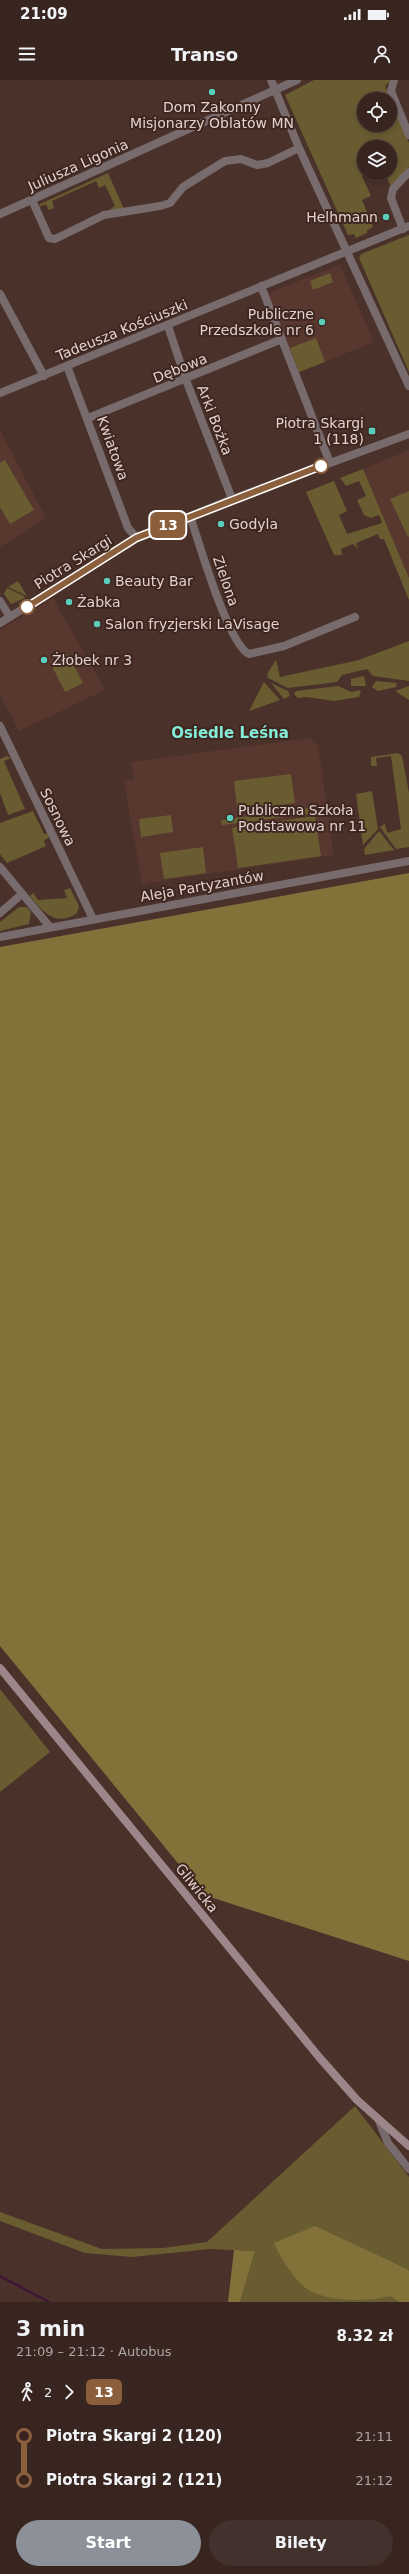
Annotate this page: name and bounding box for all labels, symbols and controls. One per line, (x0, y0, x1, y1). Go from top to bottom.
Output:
text: 21:09 (20, 5, 68, 23)
icon: menu (16, 43, 38, 65)
icon: person (371, 43, 393, 65)
text: Transo (171, 44, 238, 65)
marker: Dom Zakonny Misjonarzy Oblatów MN (207, 87, 217, 97)
map controls (357, 92, 397, 180)
button: locate (357, 92, 397, 132)
place label: Dom Zakonny Misjonarzy Oblatów MN (130, 99, 294, 131)
street label: Juliusza Ligonia (25, 136, 130, 195)
button: layers (357, 140, 397, 180)
place label: Helhmann (306, 209, 378, 225)
marker: Helhmann (381, 212, 391, 222)
street label: Tadeusza Kościuszki (53, 296, 190, 364)
place label: Publiczne Przedszkole nr 6 (199, 306, 314, 338)
marker: Publiczne Przedszkole nr 6 (317, 317, 327, 327)
street label: Dębowa (151, 350, 209, 386)
street label: Arki Bożka (194, 383, 236, 457)
street label: Kwiatowa (94, 414, 132, 482)
place label: Piotra Skargi 1 (118) (276, 415, 364, 447)
marker: Piotra Skargi 1 (118) (367, 426, 377, 436)
unlabelled marker (313, 458, 329, 474)
line badge: 13 (150, 512, 186, 538)
place label: Godyla (229, 516, 278, 532)
text: 13 (158, 517, 178, 533)
marker: Godyla (216, 519, 226, 529)
street label: Piotra Skargi (31, 532, 115, 592)
street label: Zielona (210, 554, 242, 608)
place label: Beauty Bar (115, 573, 193, 589)
marker: Beauty Bar (102, 576, 112, 586)
place label: Żabka (77, 593, 121, 610)
marker: Żabka (64, 597, 74, 607)
unlabelled marker (19, 599, 35, 615)
place label: Salon fryzjerski LaVisage (105, 616, 279, 632)
marker: Salon fryzjerski LaVisage (92, 619, 102, 629)
place label: Żłobek nr 3 (52, 651, 132, 668)
marker: Żłobek nr 3 (39, 655, 49, 665)
district label: Osiedle Leśna (171, 724, 289, 742)
street label: Sosnowa (37, 786, 79, 848)
place label: Publiczna Szkoła Podstawowa nr 11 (238, 802, 366, 834)
marker: Publiczna Szkoła Podstawowa nr 11 (225, 813, 235, 823)
street label: Aleja Partyzantów (139, 867, 265, 905)
street label: Gliwicka (172, 1860, 222, 1916)
text: 3 min (16, 2316, 85, 2341)
text: 8.32 zł (336, 2327, 393, 2345)
text: 21:09 – 21:12 · Autobus (16, 2344, 172, 2359)
icon: walk (16, 2381, 38, 2403)
icon: forward (58, 2381, 80, 2403)
text: 13 (94, 2384, 114, 2400)
text: 2 (44, 2385, 52, 2400)
text: Piotra Skargi 2 (120) (46, 2427, 222, 2445)
text: 21:11 (356, 2429, 393, 2444)
text: Piotra Skargi 2 (121) (46, 2471, 222, 2489)
text: 21:12 (356, 2473, 393, 2488)
button: Start (16, 2520, 201, 2566)
button: Bilety (209, 2520, 393, 2566)

